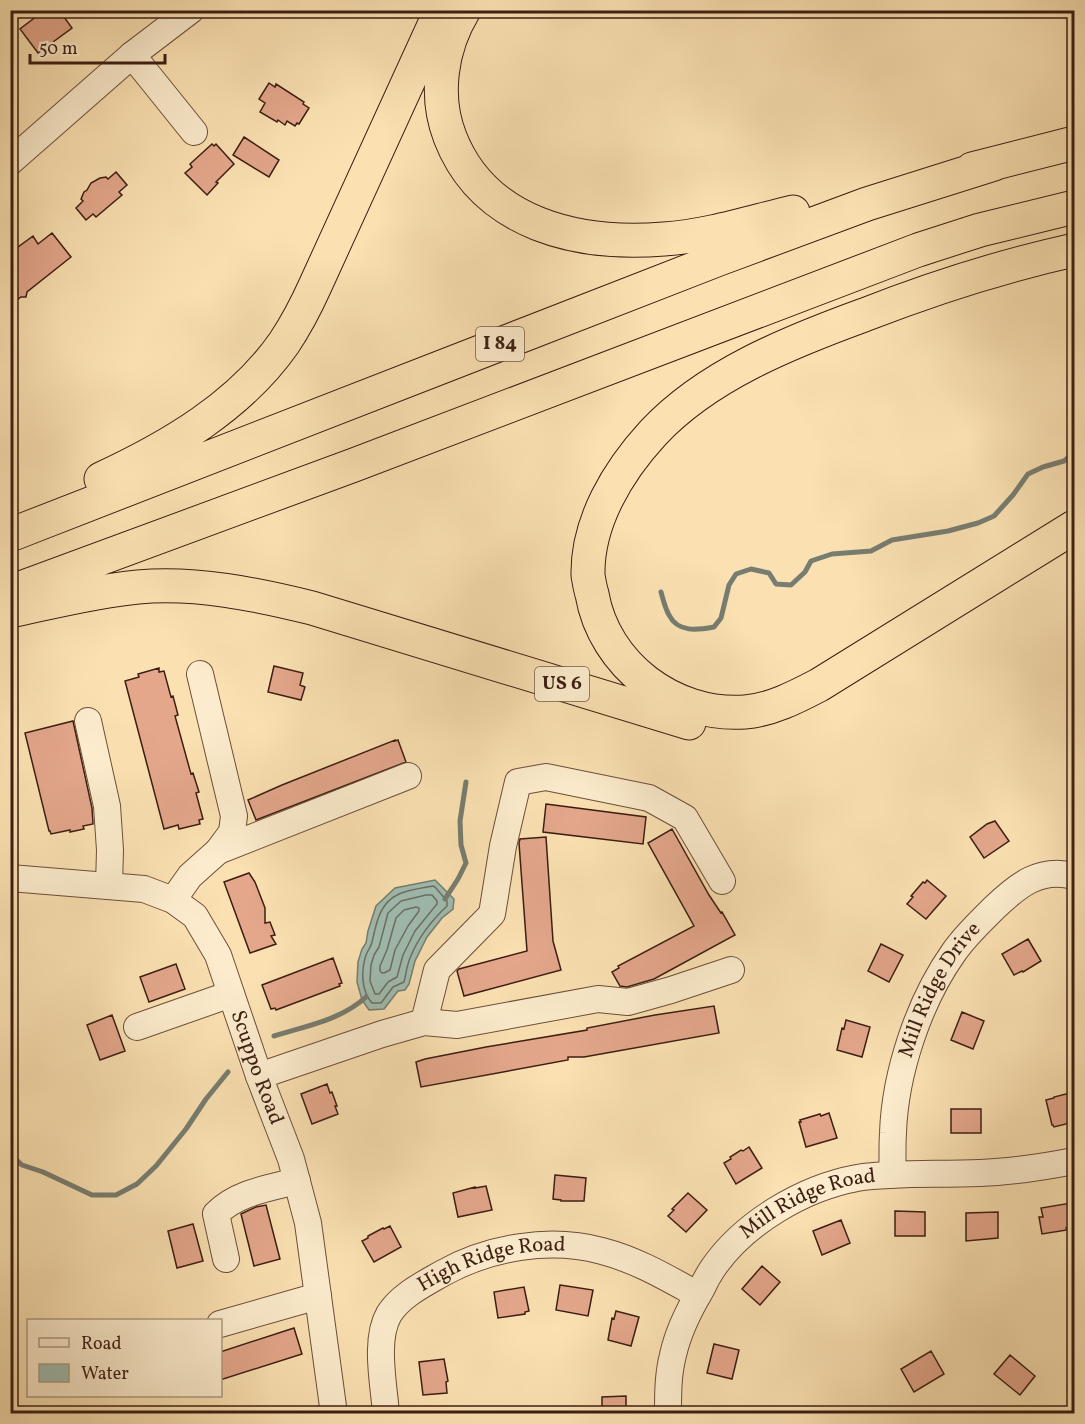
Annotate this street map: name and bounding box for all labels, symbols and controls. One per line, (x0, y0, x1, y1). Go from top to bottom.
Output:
scale bar (30, 27, 165, 65)
text: 50 m (39, 37, 78, 62)
road number: I 84 (476, 327, 524, 361)
road number: US 6 (535, 667, 589, 701)
street label: Mill Ridge Drive (891, 915, 987, 1061)
street label: Scuppo Road (223, 1006, 291, 1129)
street label: Mill Ridge Road (733, 1161, 877, 1246)
street label: High Ridge Road (412, 1230, 566, 1299)
legend (27, 1319, 222, 1397)
text: Road (81, 1332, 122, 1357)
text: Water (81, 1362, 129, 1387)

